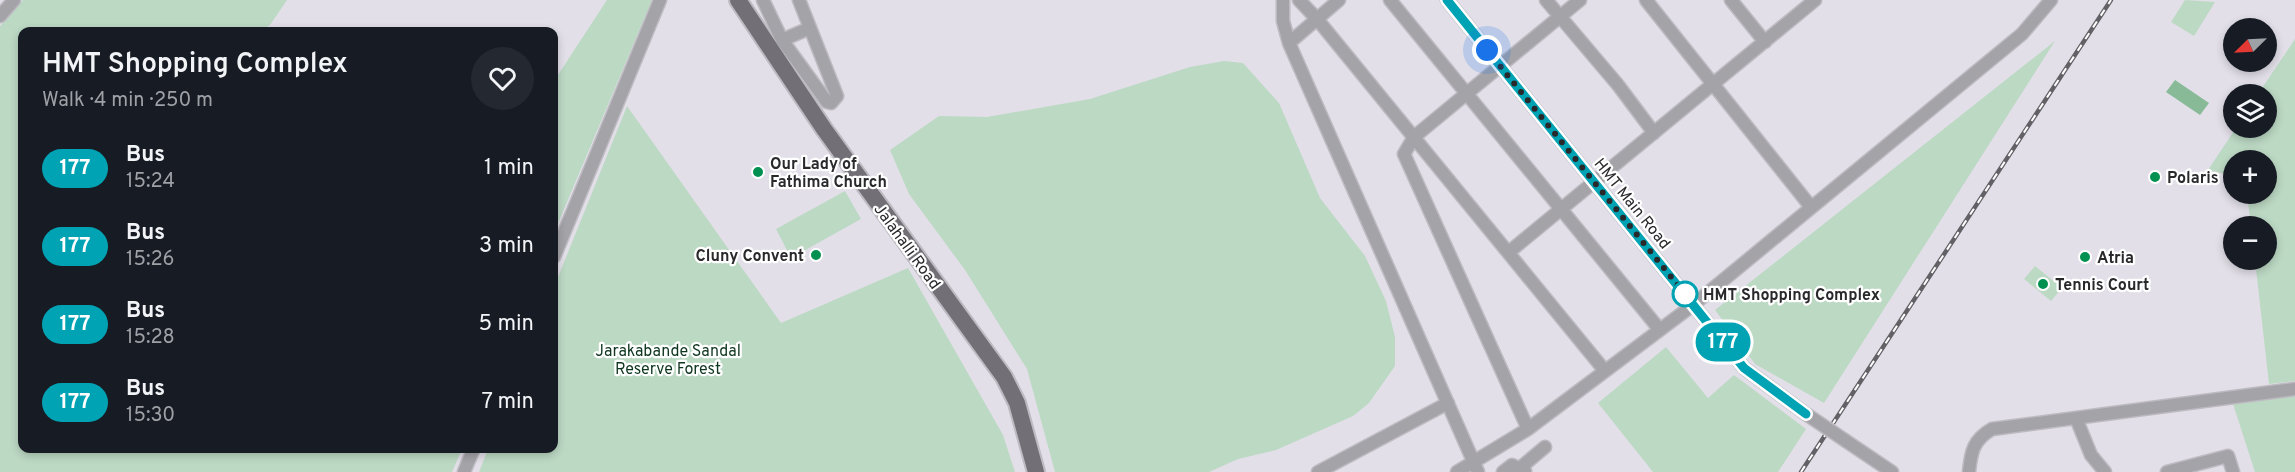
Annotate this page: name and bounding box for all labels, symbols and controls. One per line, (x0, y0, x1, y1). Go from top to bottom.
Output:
north arrow (2223, 18, 2277, 72)
map controls (2223, 18, 2277, 270)
your location (1472, 35, 1502, 65)
text: HMT Shopping Complex (42, 47, 348, 83)
button: heart (471, 47, 534, 110)
button: layers (2223, 84, 2277, 138)
text: Walk · 4 min · 250 m (42, 88, 213, 114)
text: Bus (126, 142, 165, 169)
button: + (2223, 150, 2277, 204)
text: 177 (60, 155, 90, 182)
text: 1 min (484, 155, 534, 182)
place label: Our Lady of Fathima Church (770, 155, 887, 193)
street label: HMT Main Road (1589, 155, 1674, 254)
marker: Our Lady of Fathima Church (751, 165, 765, 179)
text: 15:24 (126, 169, 175, 195)
place label: Polaris (2167, 169, 2219, 189)
marker: Polaris (2148, 170, 2162, 184)
street label: Jalahalli Road (869, 201, 944, 294)
button: − (2223, 216, 2277, 270)
text: Bus (126, 220, 165, 247)
text: 177 (60, 233, 90, 260)
text: 3 min (479, 233, 534, 260)
text: 15:26 (126, 247, 175, 273)
place label: Cluny Convent (696, 247, 804, 267)
marker: Cluny Convent (809, 248, 823, 262)
place label: Atria (2097, 249, 2134, 269)
marker: Atria (2078, 250, 2092, 264)
place label: Tennis Court (2055, 276, 2149, 296)
marker: Tennis Court (2036, 277, 2050, 291)
marker: HMT Shopping Complex (1672, 281, 1698, 307)
place label: HMT Shopping Complex (1703, 286, 1880, 306)
text: Bus (126, 298, 165, 325)
text: 177 (60, 311, 90, 338)
text: 5 min (479, 311, 534, 338)
line badge: 177 (1688, 322, 1758, 362)
text: 15:28 (126, 325, 175, 351)
text: 177 (1708, 329, 1738, 356)
park label: Jarakabande Sandal Reserve Forest (595, 342, 741, 380)
text: Bus (126, 376, 165, 403)
text: 177 (60, 389, 90, 416)
text: 7 min (482, 389, 534, 416)
text: 15:30 (126, 403, 175, 429)

